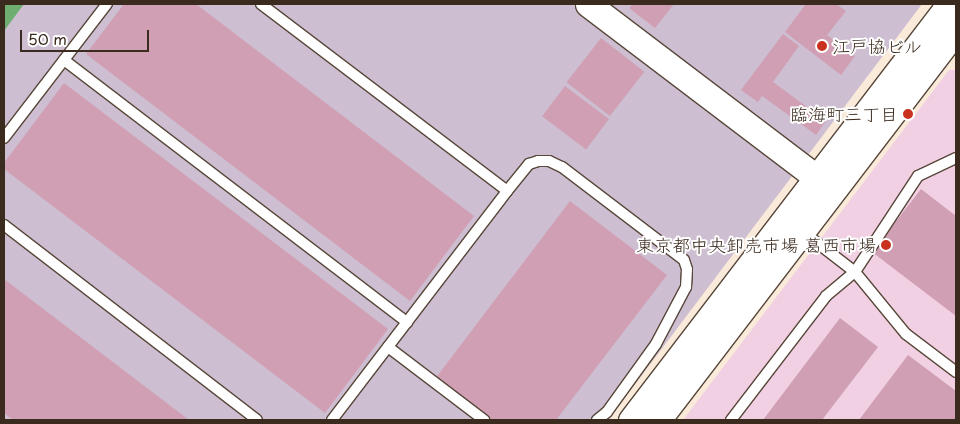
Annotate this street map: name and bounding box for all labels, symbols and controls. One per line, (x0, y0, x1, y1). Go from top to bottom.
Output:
scale bar (22, 20, 151, 52)
text: 50 m (28, 27, 67, 50)
place label: 江戸協ビル (832, 35, 922, 57)
marker: 江戸協ビル (816, 40, 828, 52)
place label: 臨海町三丁目 (790, 103, 898, 125)
marker: 臨海町三丁目 (902, 108, 914, 120)
place label: 東京都中央卸売市場 葛西市場 (636, 234, 876, 256)
marker: 東京都中央卸売市場 葛西市場 (880, 239, 892, 251)

